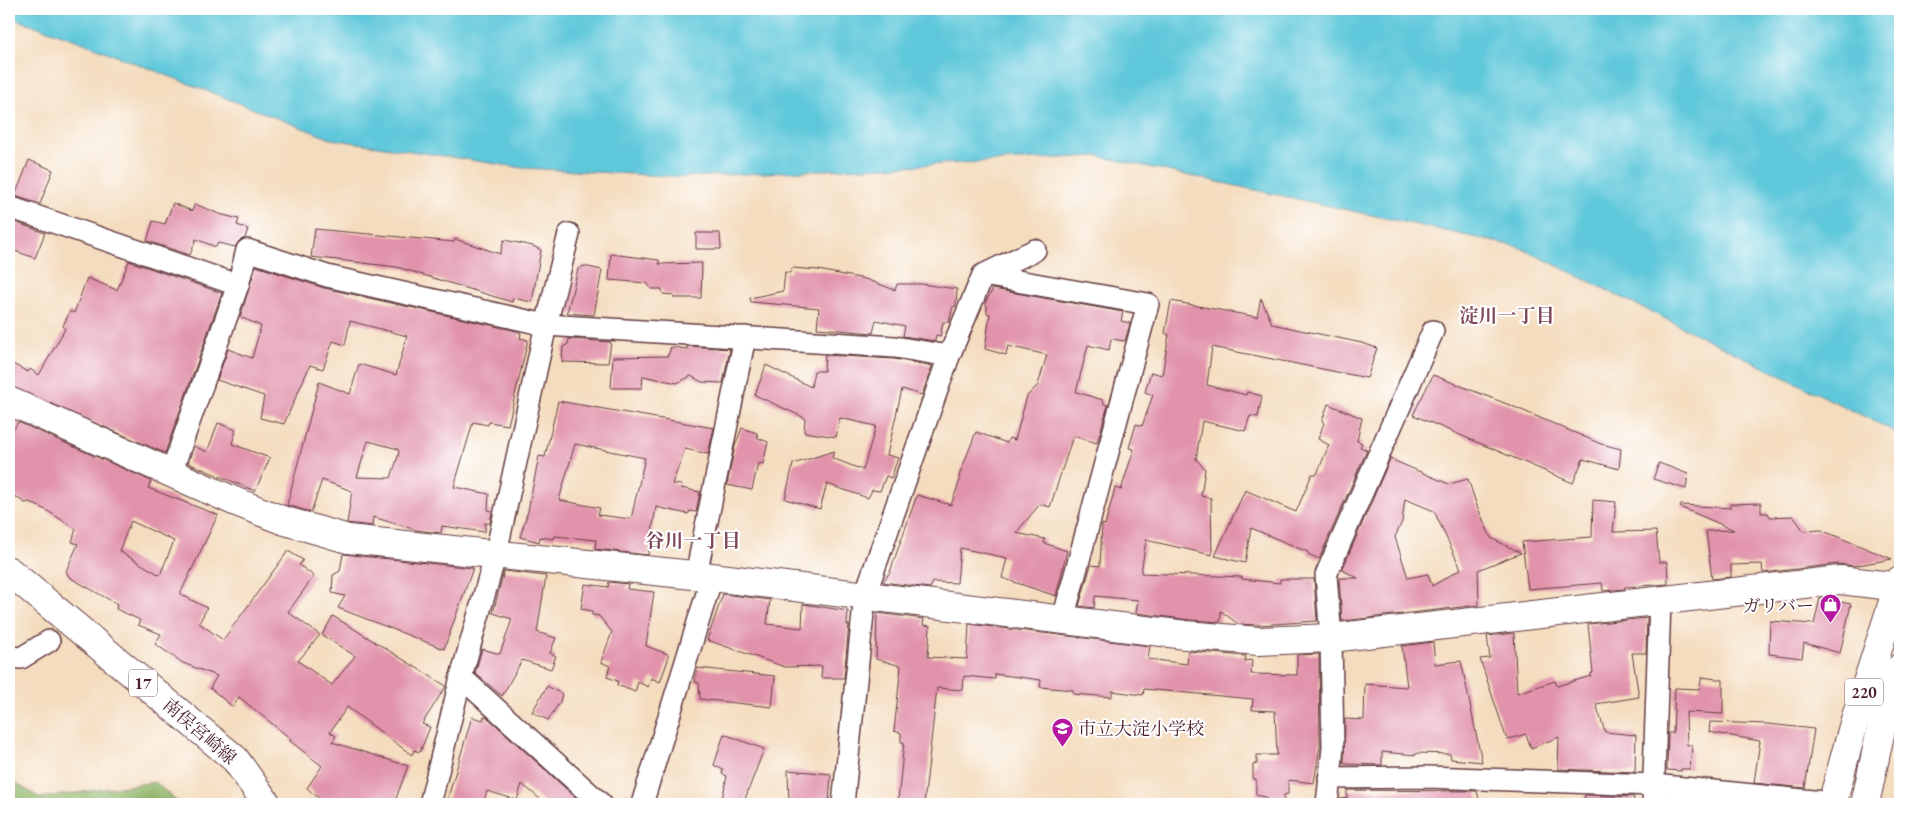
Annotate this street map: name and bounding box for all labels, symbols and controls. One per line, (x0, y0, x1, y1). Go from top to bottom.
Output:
district label: 淀川一丁目 (1459, 303, 1555, 328)
district label: 谷川一丁目 (645, 528, 741, 553)
shop icon: ガリバー (1818, 593, 1842, 624)
place label: ガリバー (1743, 594, 1814, 617)
road number: 17 (129, 670, 157, 696)
road number: 220 (1845, 679, 1883, 706)
street label: 南俣宮崎線 (158, 693, 242, 769)
school or university icon: 市立大淀小学校 (1050, 716, 1074, 747)
place label: 市立大淀小学校 (1078, 717, 1204, 740)

